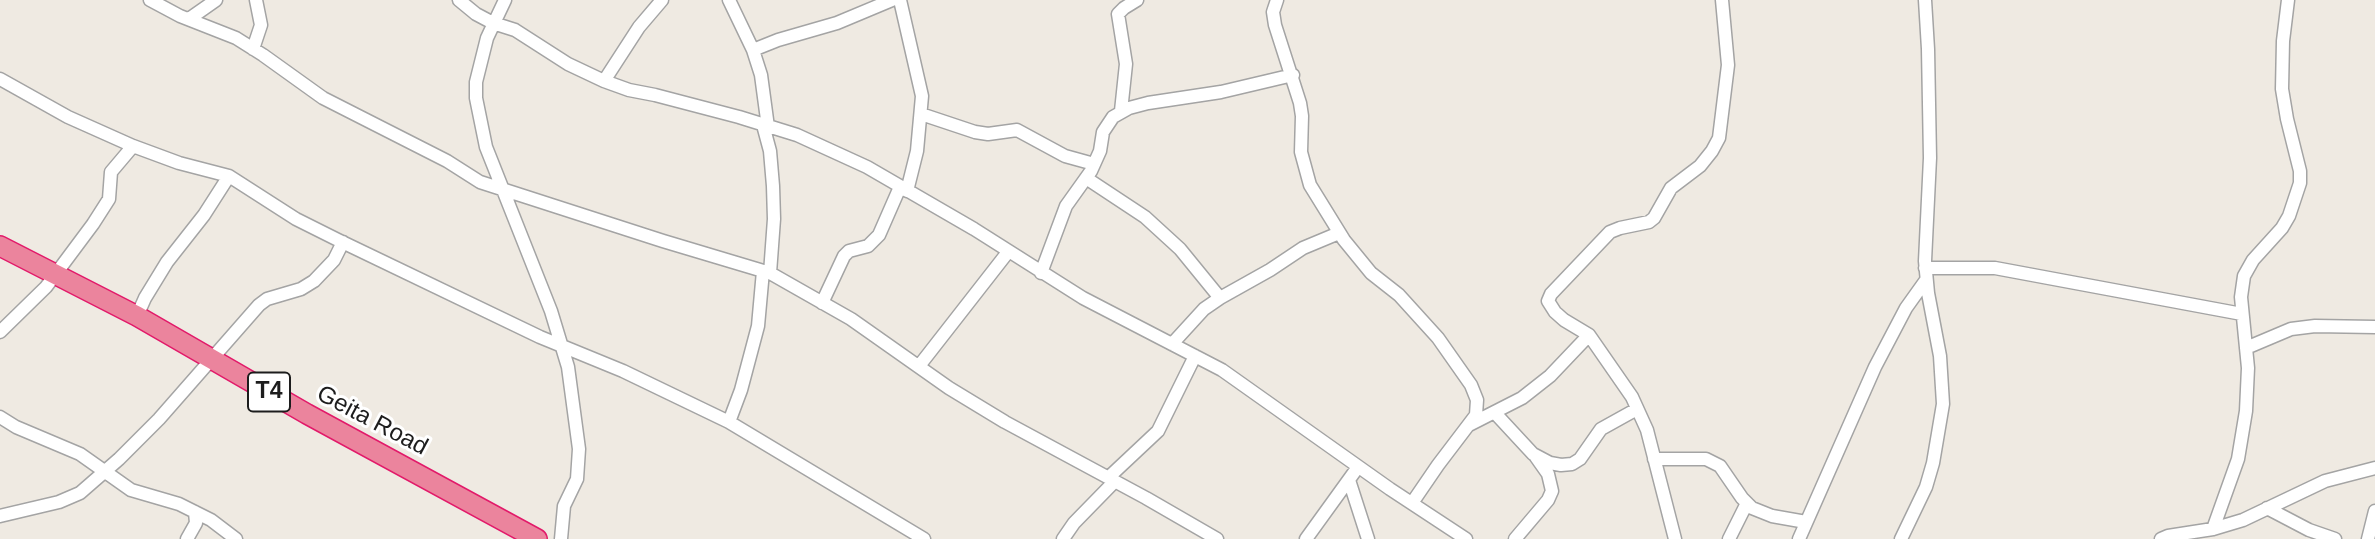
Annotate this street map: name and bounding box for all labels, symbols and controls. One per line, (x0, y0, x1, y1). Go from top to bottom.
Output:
road number: T4 (248, 372, 290, 412)
street label: Geita Road (312, 380, 432, 462)

